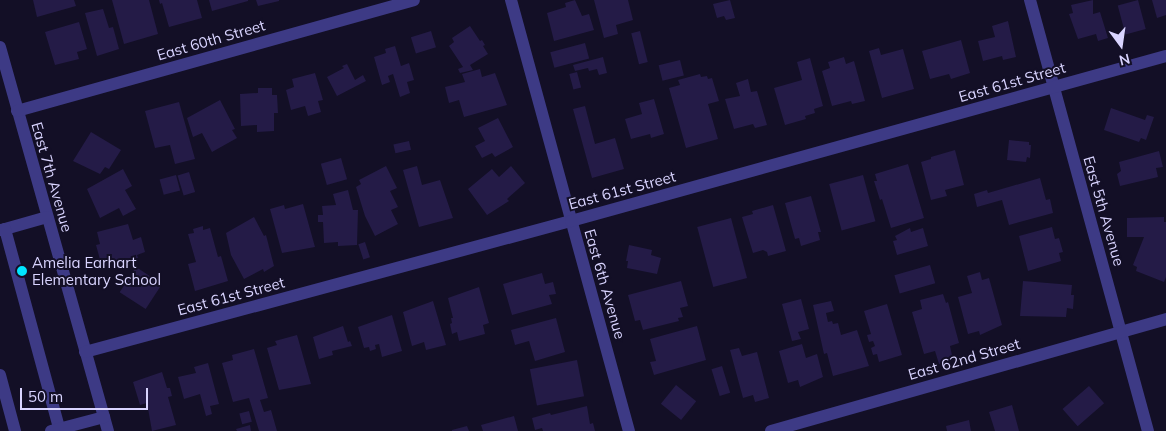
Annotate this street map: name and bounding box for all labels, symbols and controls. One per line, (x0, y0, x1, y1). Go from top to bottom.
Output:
street label: East 60th Street (155, 16, 267, 64)
north arrow (1096, 20, 1146, 70)
text: N (1117, 50, 1132, 70)
street label: East 61st Street (957, 58, 1067, 106)
street label: East 7th Avenue (28, 120, 76, 234)
street label: East 5th Avenue (1080, 154, 1128, 268)
street label: East 61st Street (566, 167, 678, 213)
street label: East 6th Avenue (581, 227, 629, 341)
place label: Amelia Earhart Elementary School (32, 253, 161, 288)
marker: Amelia Earhart Elementary School (16, 265, 28, 277)
street label: East 61st Street (175, 273, 287, 319)
street label: East 62nd Street (906, 334, 1022, 384)
scale bar (22, 378, 150, 410)
text: 50 m (28, 387, 63, 406)

